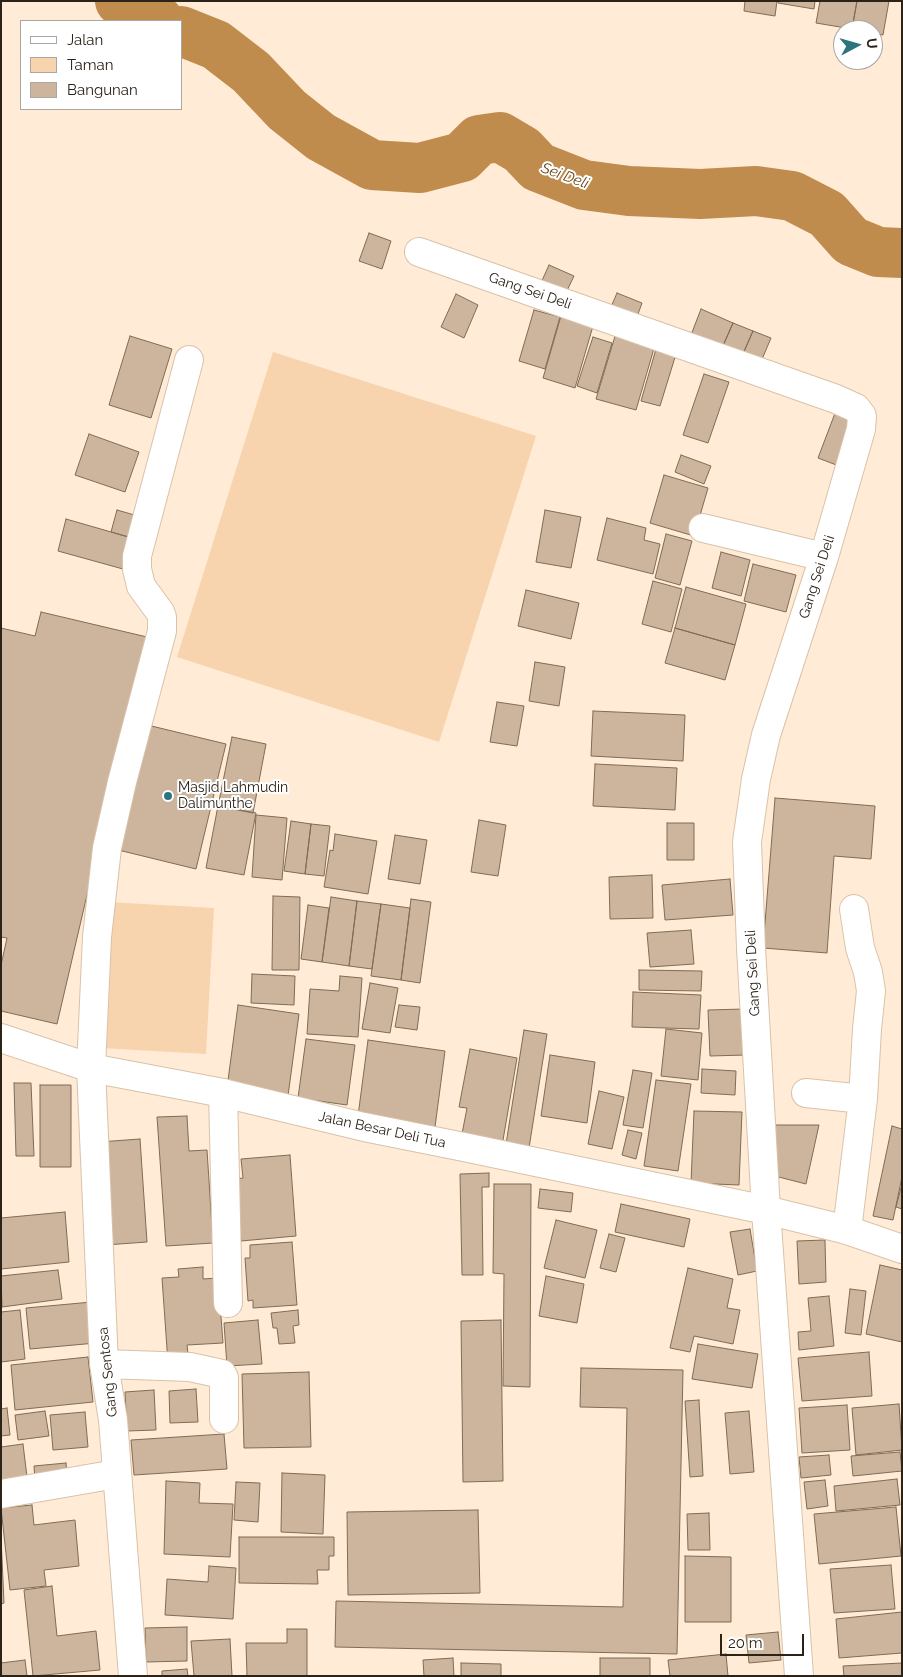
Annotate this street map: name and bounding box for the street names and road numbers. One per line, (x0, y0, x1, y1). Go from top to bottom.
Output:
street label: Gang Sei Deli (486, 269, 574, 313)
street label: Gang Sei Deli (796, 533, 838, 621)
street label: Gang Sei Deli (742, 929, 764, 1017)
street label: Jalan Besar Deli Tua (317, 1108, 447, 1152)
street label: Gang Sentosa (95, 1326, 121, 1418)

